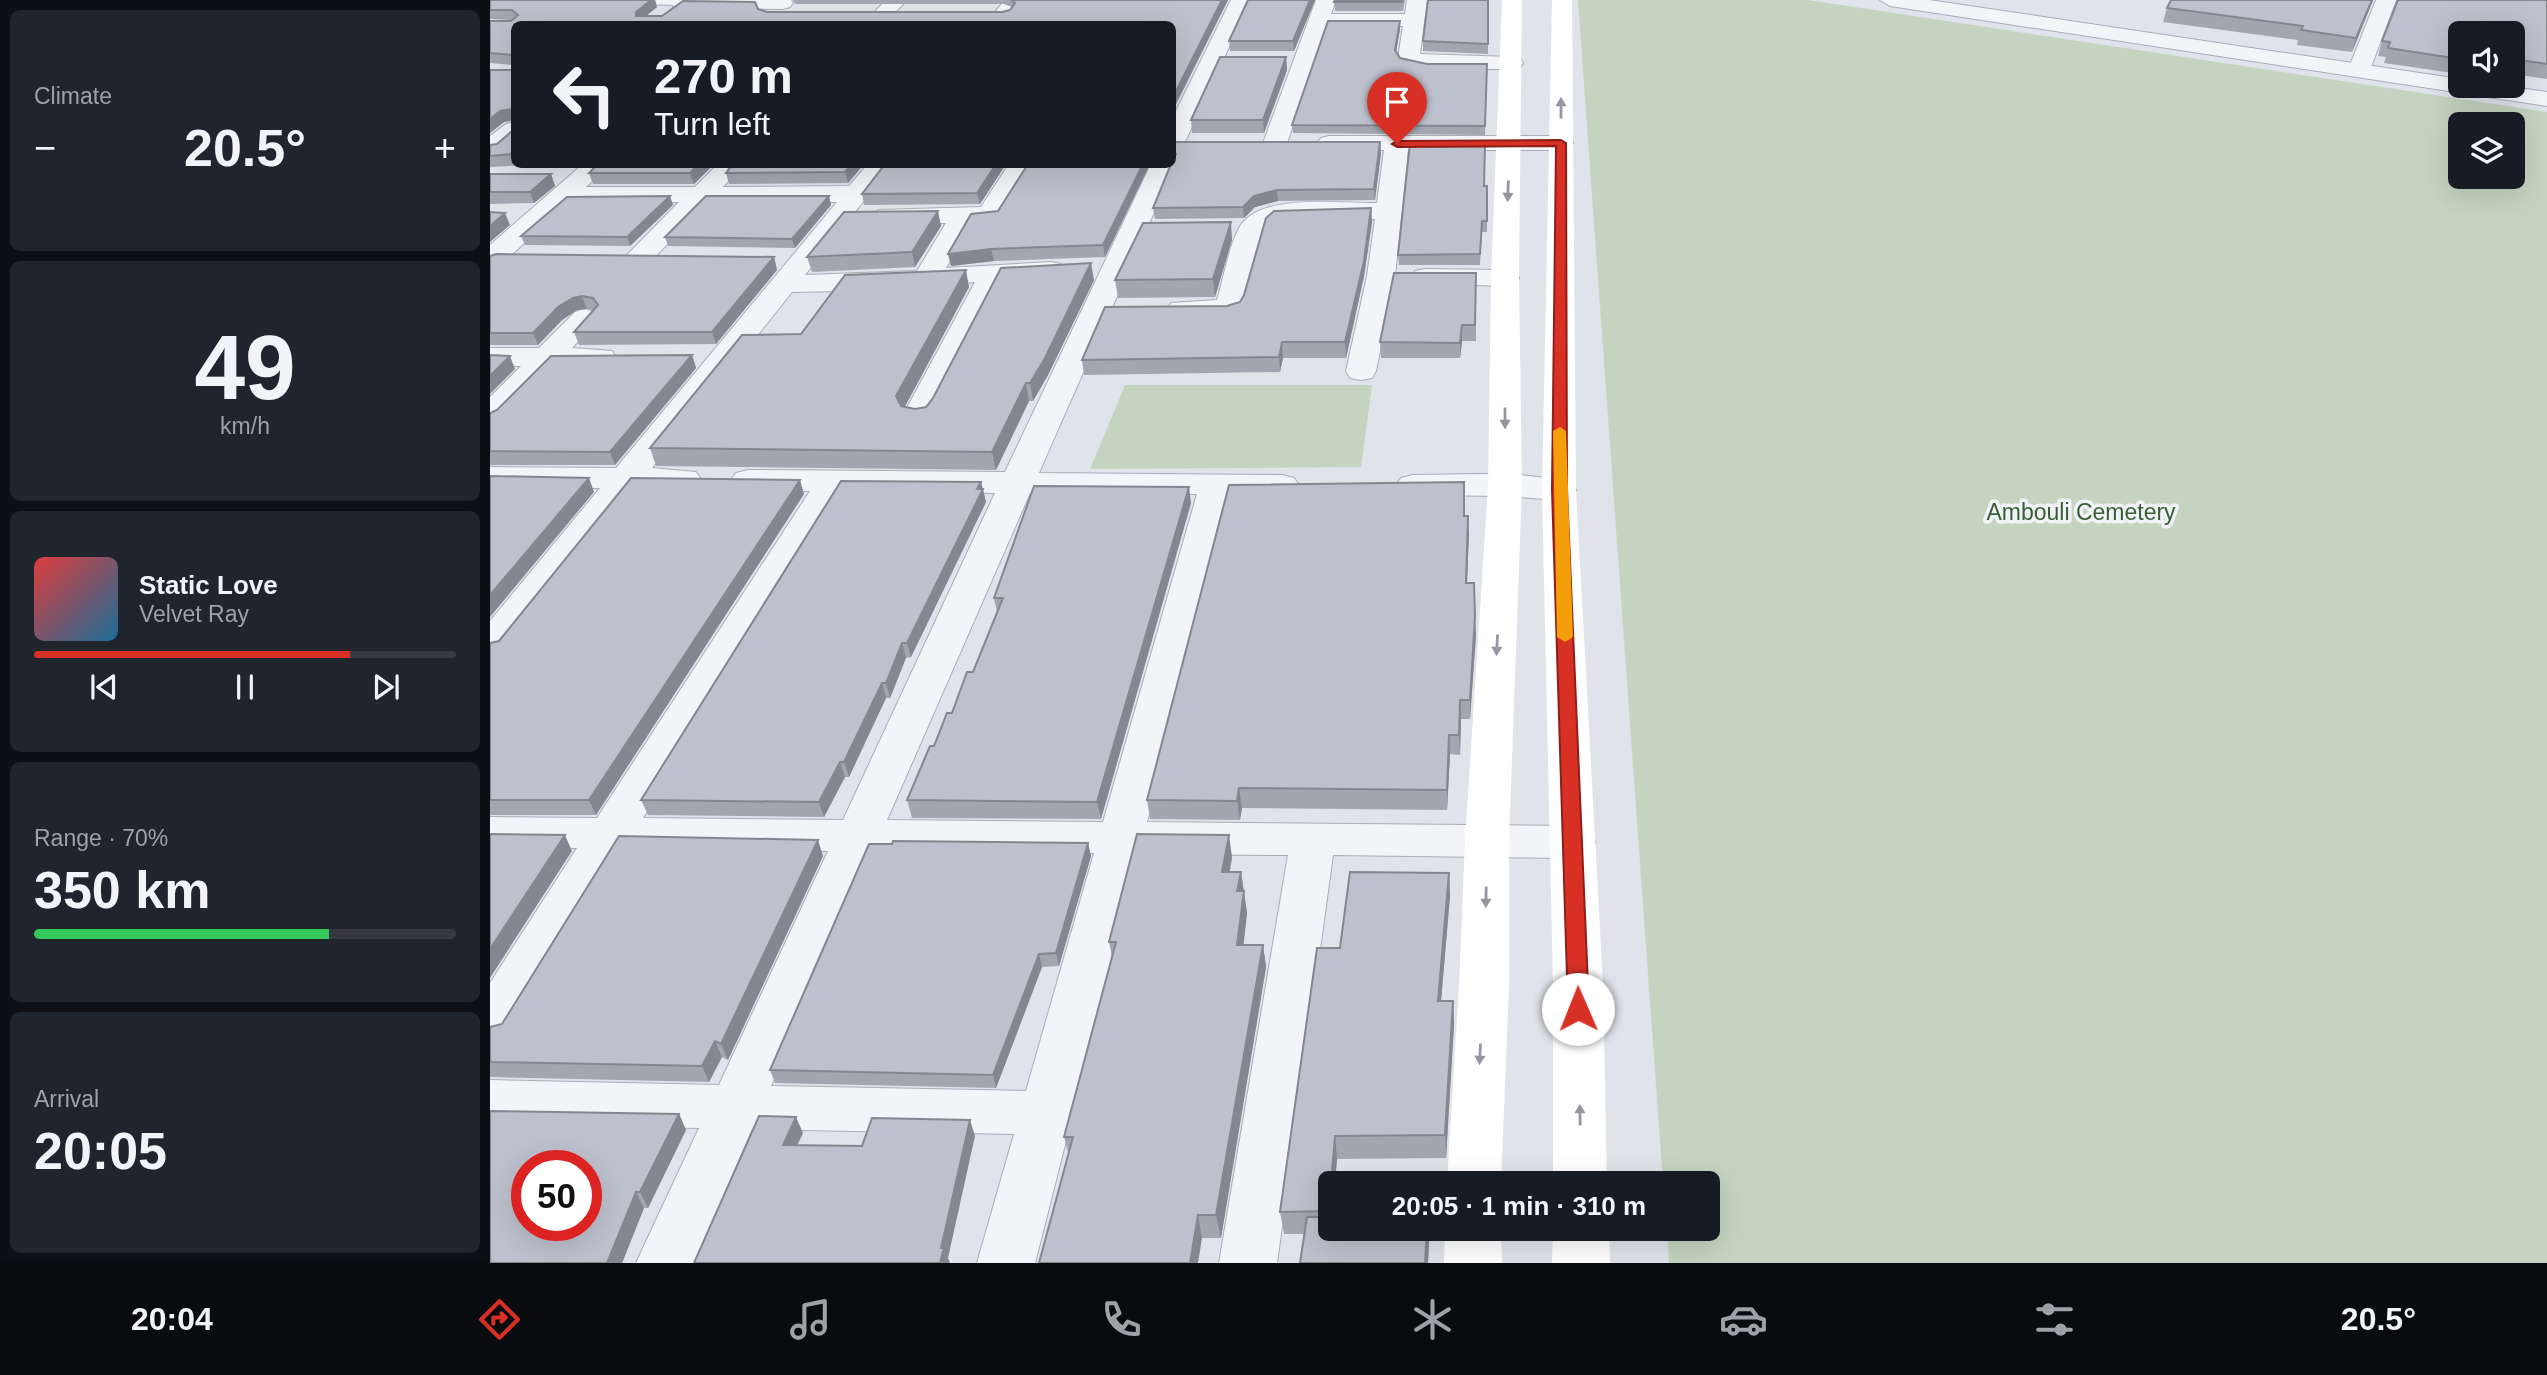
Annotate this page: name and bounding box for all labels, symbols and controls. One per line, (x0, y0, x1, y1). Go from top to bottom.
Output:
map controls (2448, 21, 2525, 189)
button: sound (2448, 21, 2525, 98)
icon: left (539, 49, 630, 140)
text: 270 m (654, 49, 793, 103)
pin (1367, 72, 1427, 144)
text: Climate (34, 83, 112, 109)
icon: arrive (1378, 83, 1416, 121)
one-way arrow (1555, 97, 1567, 119)
text: Turn left (654, 106, 770, 142)
button: layers (2448, 112, 2525, 189)
text: 20.5° (184, 119, 306, 177)
text: − (34, 127, 56, 169)
text: + (434, 127, 456, 169)
one-way arrow (1503, 180, 1514, 202)
text: 49 (194, 317, 296, 418)
one-way arrow (1499, 407, 1511, 429)
text: km/h (220, 413, 270, 439)
park label: Ambouli Cemetery (1986, 499, 2176, 525)
text: Static Love (139, 570, 278, 600)
text: Velvet Ray (139, 601, 249, 627)
one-way arrow (1491, 635, 1502, 657)
icon: previous (85, 668, 123, 706)
icon: pause (226, 668, 264, 706)
icon: next (367, 668, 405, 706)
text: Range · 70% (34, 825, 168, 851)
text: 350 km (34, 861, 210, 919)
one-way arrow (1480, 886, 1491, 908)
position arrow (1541, 972, 1615, 1046)
one-way arrow (1475, 1044, 1486, 1066)
text: Arrival (34, 1086, 99, 1112)
one-way arrow (1574, 1104, 1585, 1126)
text: 20:05 (34, 1122, 167, 1180)
speed limit sign: 50 (511, 1150, 602, 1241)
text: 20:05 · 1 min · 310 m (1392, 1191, 1646, 1221)
icon: directions (475, 1295, 524, 1344)
icon: music (786, 1295, 835, 1344)
icon: phone (1097, 1295, 1146, 1344)
icon: climate (1408, 1295, 1457, 1344)
icon: car (1719, 1295, 1768, 1344)
icon: filters (2030, 1295, 2079, 1344)
text: 20:04 (131, 1301, 213, 1337)
text: 20.5° (2341, 1301, 2416, 1337)

